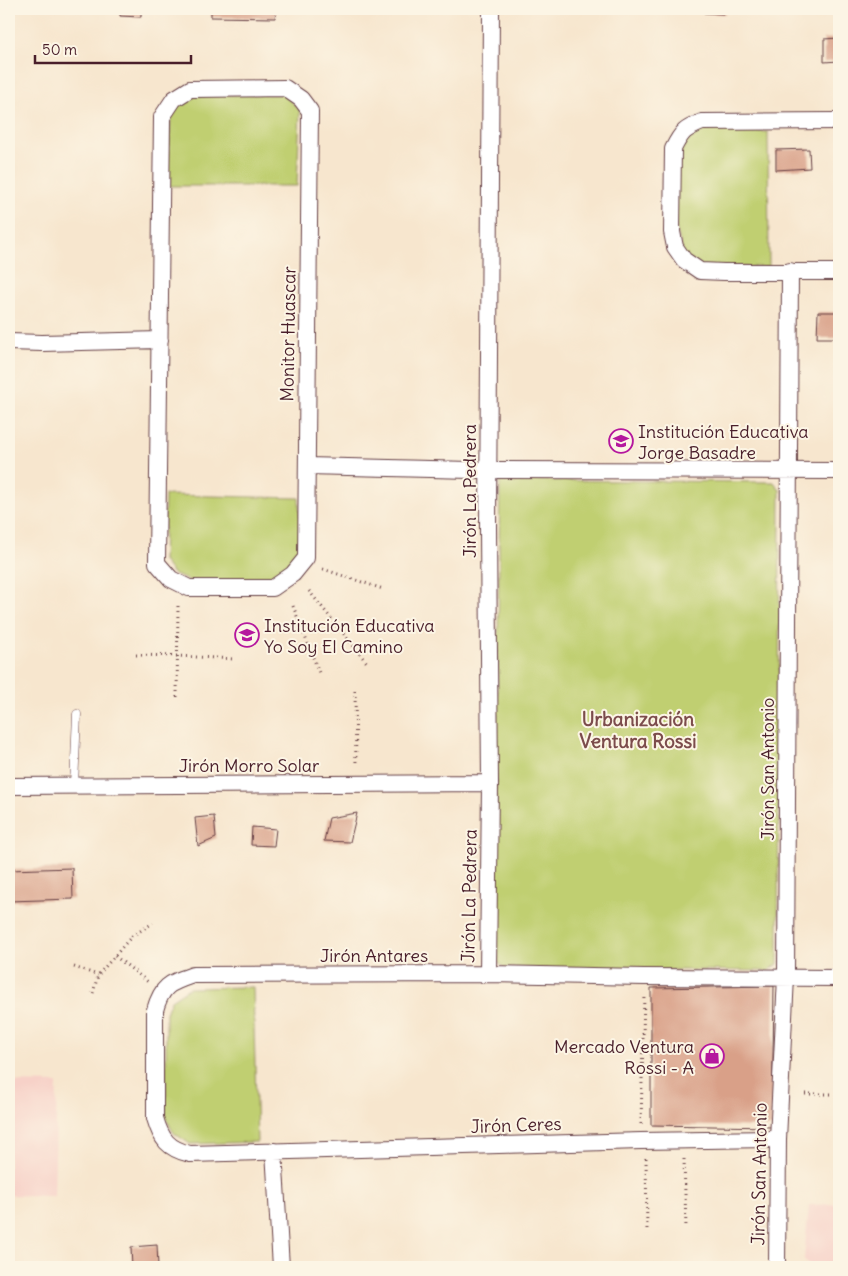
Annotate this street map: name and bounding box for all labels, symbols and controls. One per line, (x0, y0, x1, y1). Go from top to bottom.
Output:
scale bar (35, 32, 191, 64)
text: 50 m (42, 40, 77, 59)
street label: Monitor Huascar (275, 266, 301, 402)
place label: Institución Educativa Jorge Basadre (638, 420, 809, 464)
street label: Jirón La Pedrera (458, 424, 481, 558)
school or university icon: Institución Educativa Jorge Basadre (608, 428, 634, 454)
place label: Institución Educativa Yo Soy El Camino (264, 614, 435, 658)
school or university icon: Institución Educativa Yo Soy El Camino (234, 622, 260, 648)
street label: Jirón San Antonio (756, 698, 779, 840)
district label: Urbanización Ventura Rossi (580, 707, 696, 753)
street label: Jirón Morro Solar (179, 754, 320, 777)
street label: Jirón La Pedrera (456, 829, 482, 963)
street label: Jirón Antares (320, 944, 428, 967)
place label: Mercado Ventura Rossi - A (554, 1035, 694, 1079)
shop icon: Mercado Ventura Rossi - A (699, 1043, 725, 1069)
street label: Jirón San Antonio (746, 1102, 772, 1246)
street label: Jirón Ceres (470, 1112, 562, 1138)

